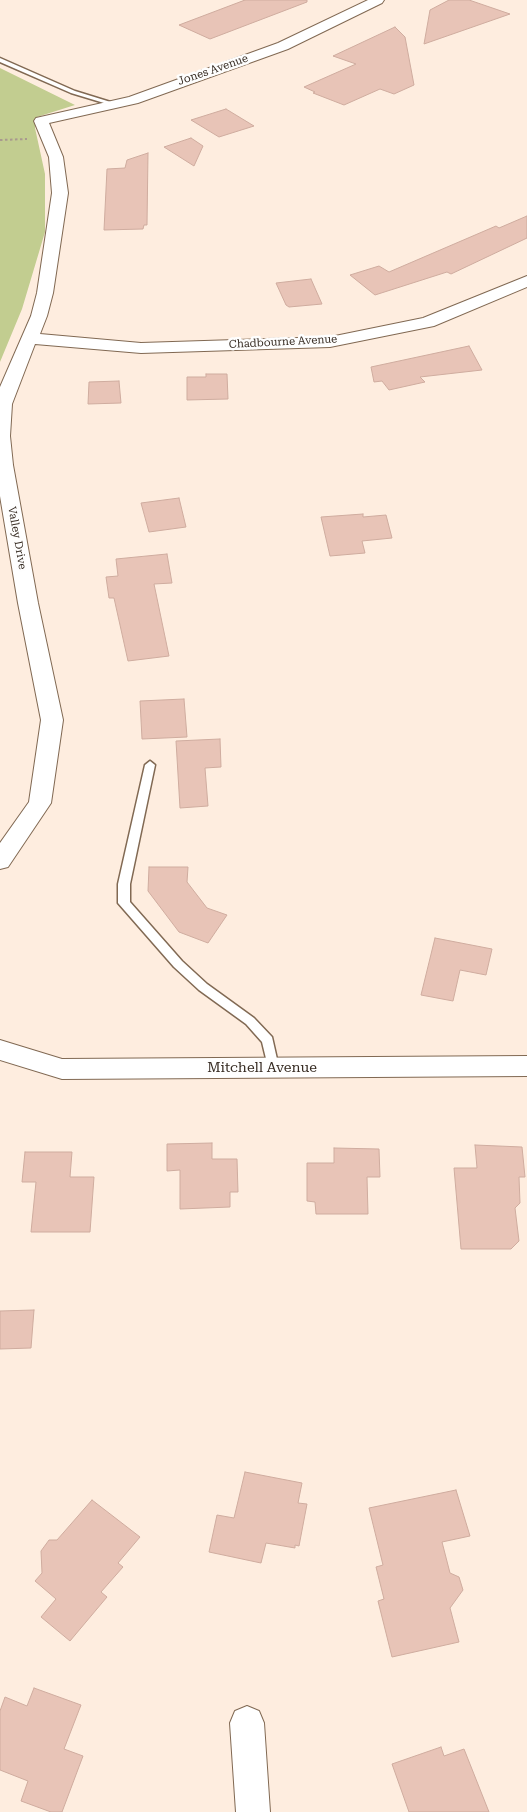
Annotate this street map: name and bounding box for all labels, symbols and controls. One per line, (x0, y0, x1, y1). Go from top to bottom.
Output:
street label: Jones Avenue (176, 52, 250, 88)
street label: Chadbourne Avenue (228, 333, 338, 351)
street label: Valley Drive (5, 506, 29, 570)
street label: Mitchell Avenue (207, 1060, 317, 1076)

